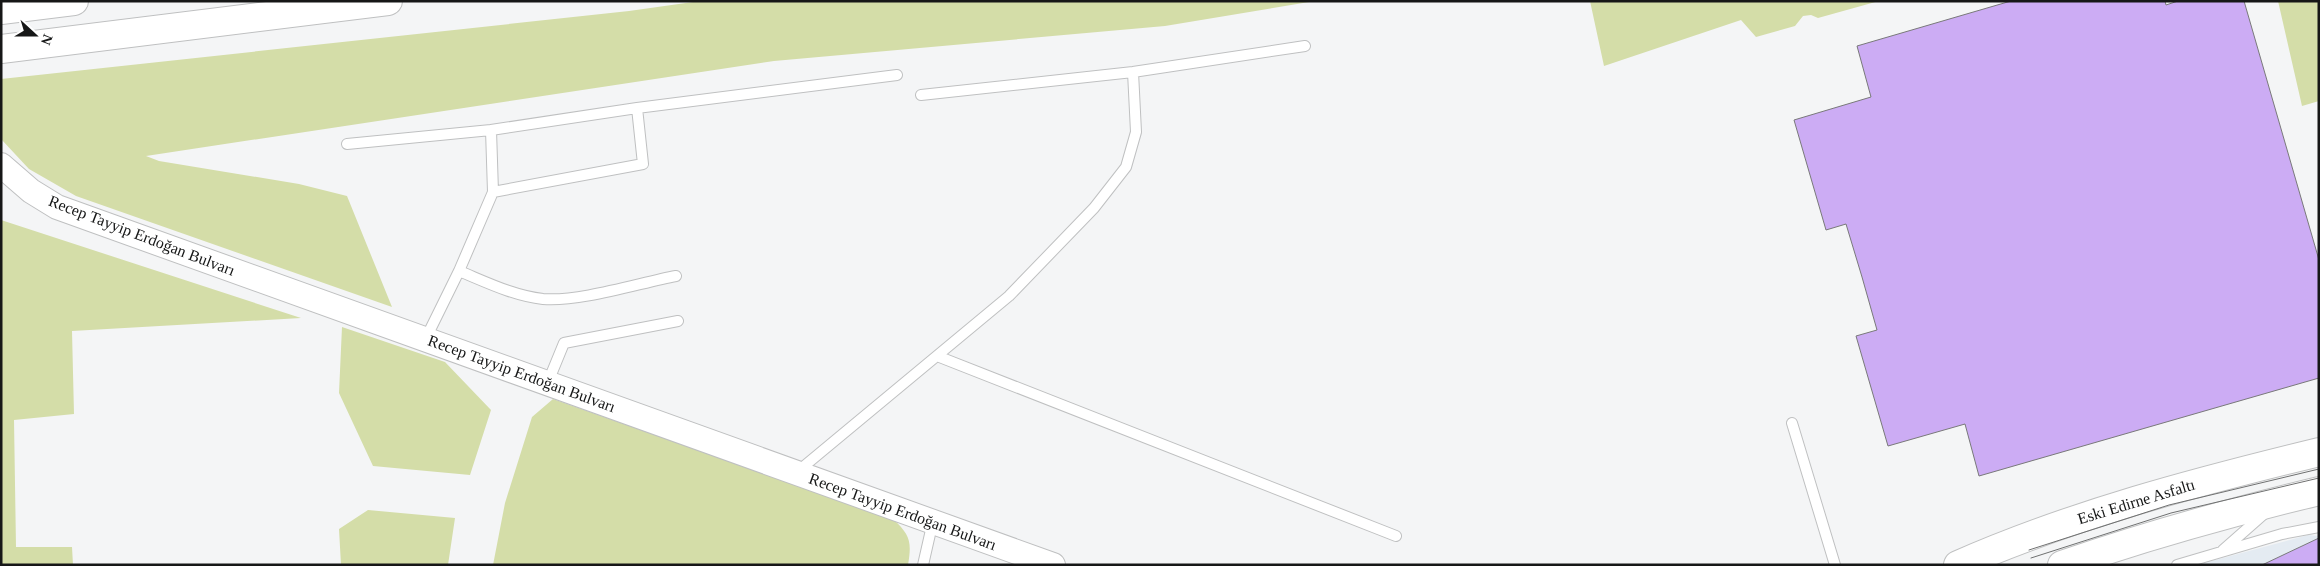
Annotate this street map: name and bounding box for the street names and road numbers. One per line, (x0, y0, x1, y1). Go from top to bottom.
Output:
street label: Recep Tayyip Erdoğan Bulvarı (46, 192, 238, 280)
street label: Recep Tayyip Erdoğan Bulvarı (426, 332, 618, 416)
street label: Recep Tayyip Erdoğan Bulvarı (807, 470, 999, 554)
street label: Eski Edirne Asfaltı (2075, 475, 2197, 527)

